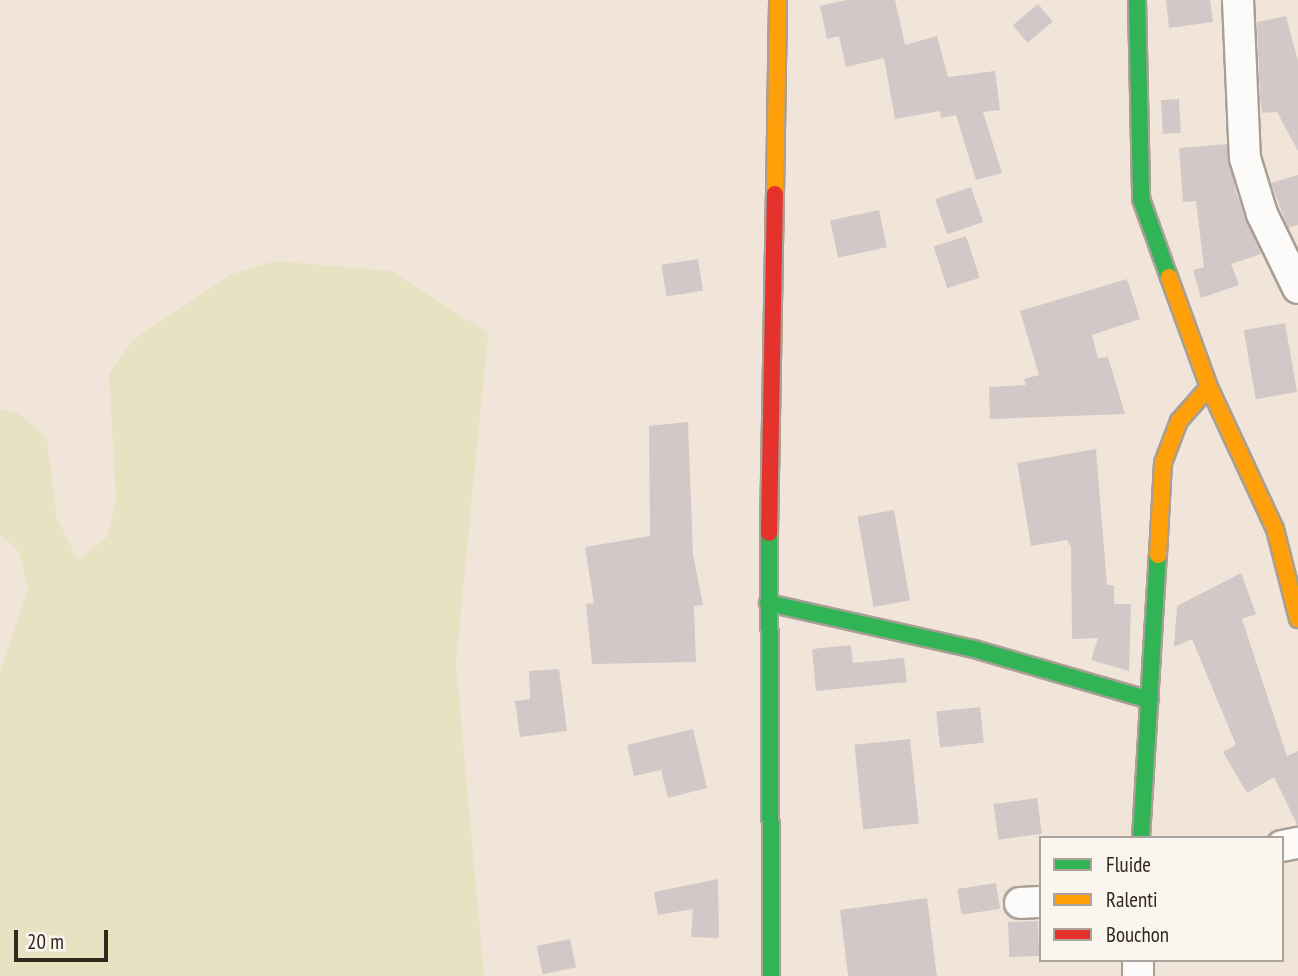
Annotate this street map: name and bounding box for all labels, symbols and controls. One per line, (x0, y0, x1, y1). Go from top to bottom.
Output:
legend (1039, 836, 1284, 962)
text: Fluide (1106, 851, 1151, 878)
text: Ralenti (1106, 886, 1158, 913)
scale bar (18, 916, 112, 960)
text: Bouchon (1106, 921, 1169, 948)
text: 20 m (27, 928, 64, 955)

